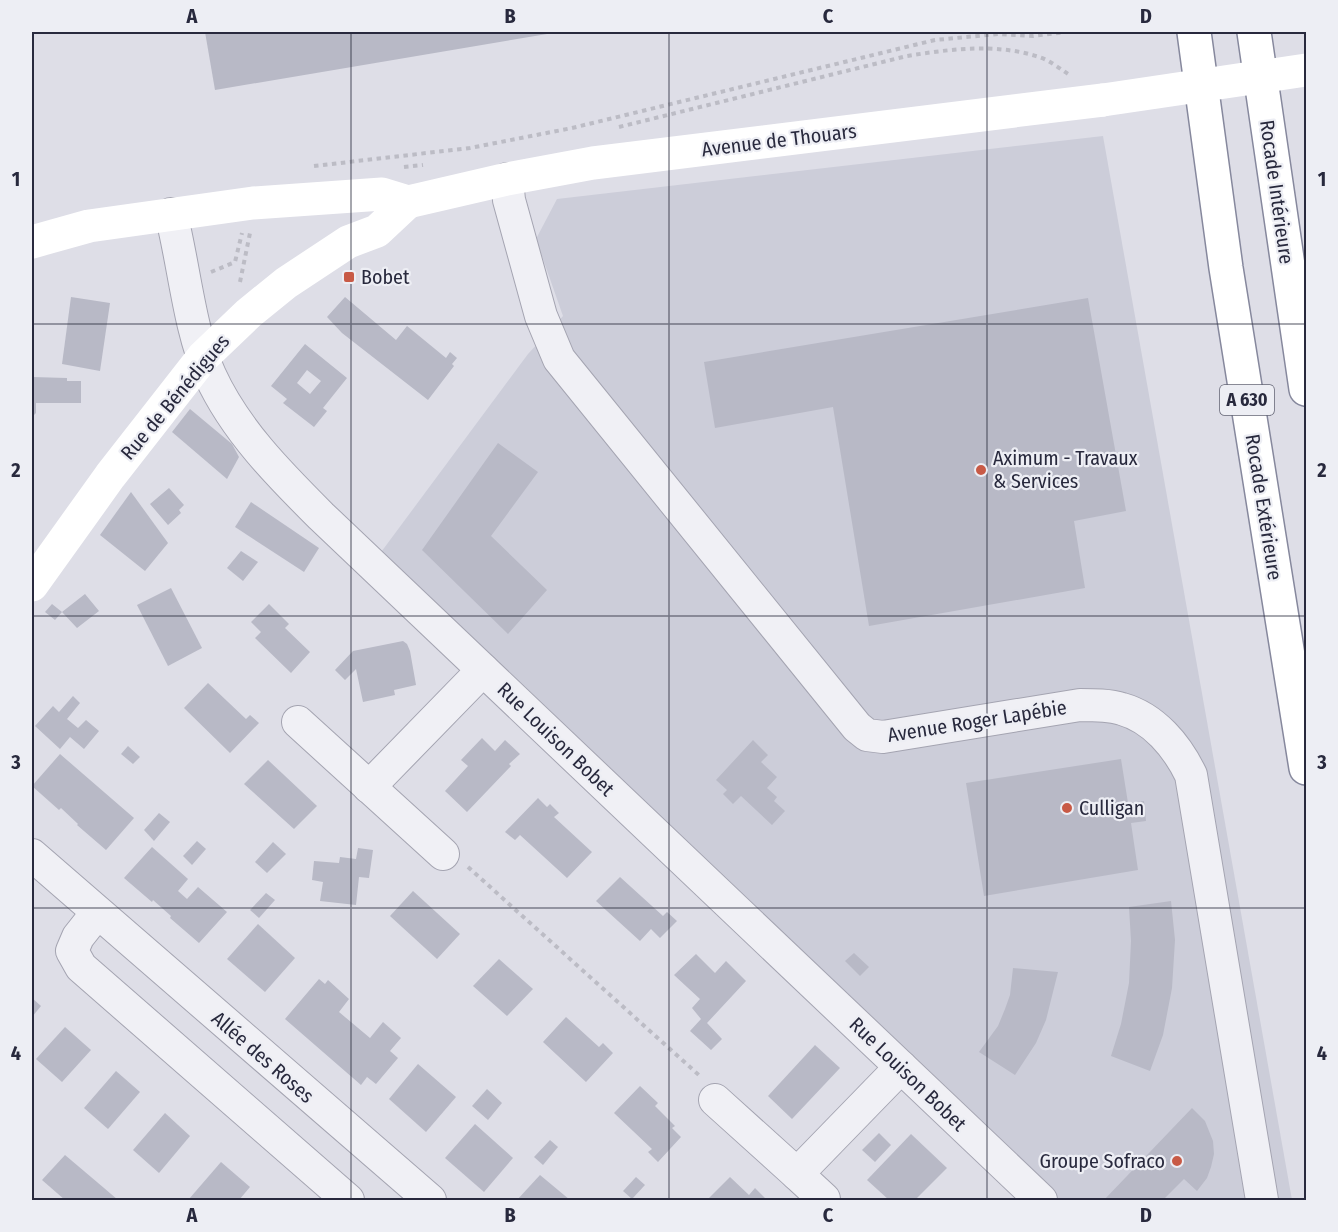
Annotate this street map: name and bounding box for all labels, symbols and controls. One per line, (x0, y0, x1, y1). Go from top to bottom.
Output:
text: A (186, 4, 199, 28)
text: B (504, 4, 516, 28)
text: C (823, 4, 834, 28)
text: D (1140, 4, 1152, 28)
street label: Rocade Intérieure (1255, 118, 1299, 266)
street label: Avenue de Thouars (700, 119, 858, 161)
text: 1 (12, 167, 20, 191)
text: 1 (1318, 167, 1326, 191)
place label: Bobet (361, 265, 410, 289)
marker: Bobet (342, 270, 356, 284)
street label: Rue de Bénédigues (116, 329, 234, 465)
road number: A 630 (1220, 385, 1274, 415)
street label: Rocade Extérieure (1241, 432, 1287, 582)
place label: Aximum - Travaux & Services (993, 446, 1138, 493)
text: 2 (10, 458, 21, 482)
text: 2 (1316, 458, 1327, 482)
marker: Aximum - Travaux & Services (974, 463, 988, 477)
street label: Rue Louison Bobet (493, 677, 620, 801)
street label: Avenue Roger Lapébie (886, 695, 1068, 747)
text: 3 (10, 750, 21, 774)
text: 3 (1316, 750, 1327, 774)
place label: Culligan (1079, 796, 1144, 820)
marker: Culligan (1060, 801, 1074, 815)
street label: Allée des Roses (207, 1006, 319, 1108)
street label: Rue Louison Bobet (845, 1012, 972, 1136)
text: 4 (11, 1041, 21, 1065)
text: 4 (1317, 1041, 1327, 1065)
place label: Groupe Sofraco (1040, 1149, 1165, 1173)
marker: Groupe Sofraco (1170, 1154, 1184, 1168)
text: A (186, 1203, 199, 1227)
text: B (504, 1203, 516, 1227)
text: C (823, 1203, 834, 1227)
text: D (1140, 1203, 1152, 1227)

